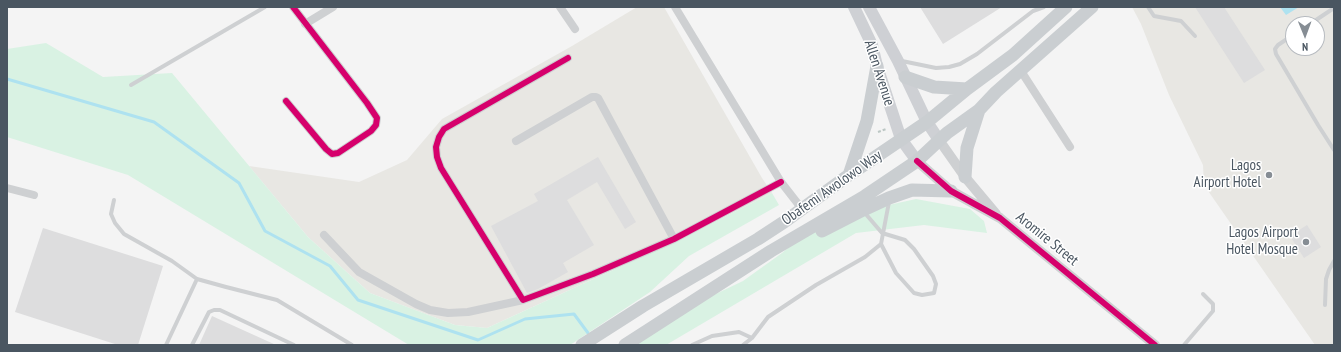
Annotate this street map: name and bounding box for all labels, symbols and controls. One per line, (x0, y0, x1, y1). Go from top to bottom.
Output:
north arrow (1285, 16, 1325, 56)
street label: Allen Avenue (860, 38, 898, 108)
text: N (1302, 40, 1308, 54)
street label: Obafemi Awolowo Way (778, 147, 886, 229)
place label: Lagos Airport Hotel (1194, 157, 1261, 192)
marker: Lagos Airport Hotel (1264, 170, 1274, 180)
street label: Aromire Street (1012, 208, 1082, 270)
place label: Lagos Airport Hotel Mosque (1226, 224, 1298, 259)
marker: Lagos Airport Hotel Mosque (1301, 237, 1311, 247)

